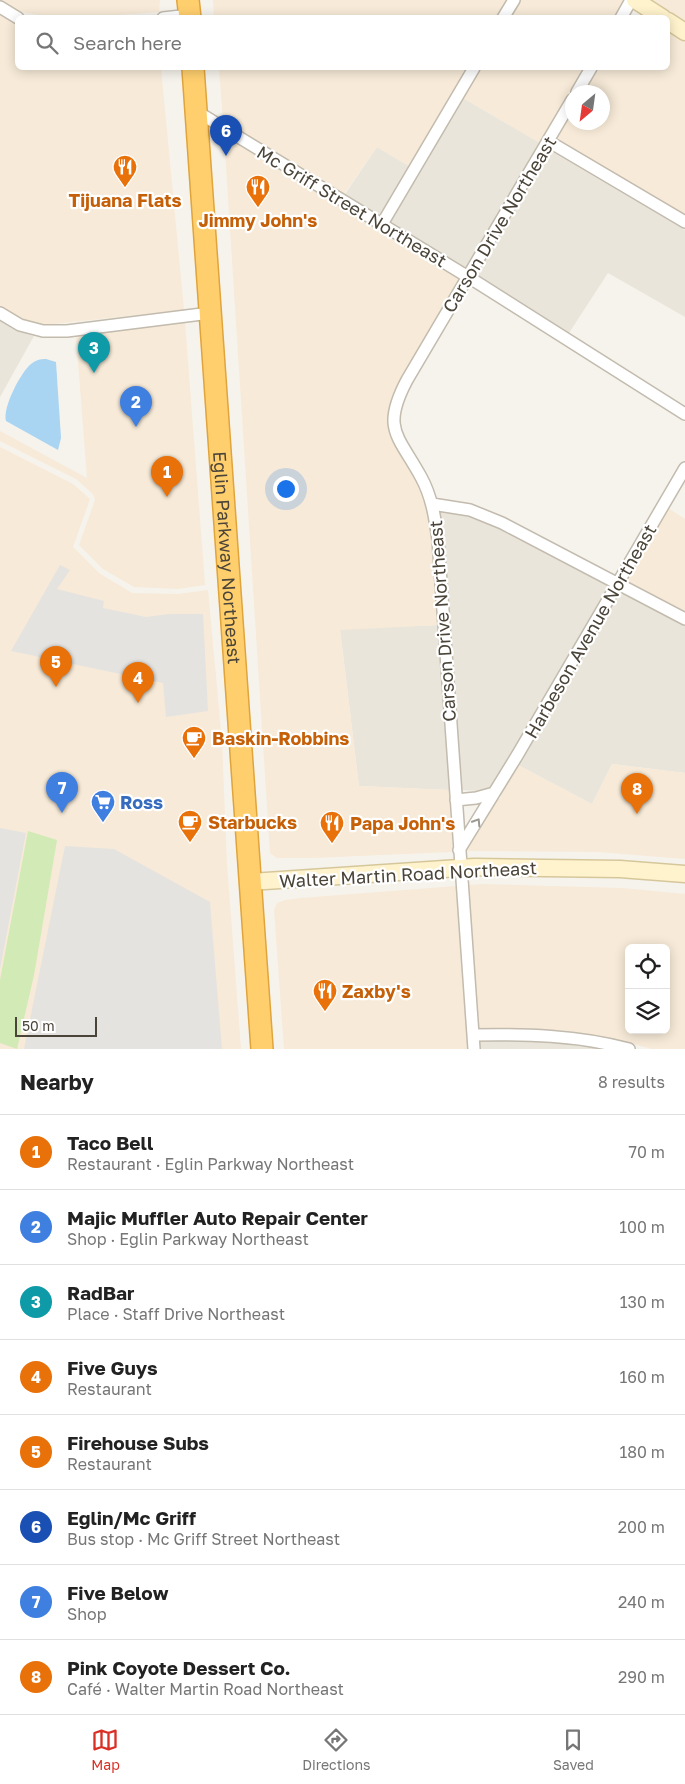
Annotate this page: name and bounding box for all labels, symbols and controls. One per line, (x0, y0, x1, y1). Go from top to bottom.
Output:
search box (15, 15, 670, 70)
icon: search (33, 29, 61, 57)
text: Search here (73, 31, 182, 54)
north arrow (565, 85, 610, 130)
pin: 6 (210, 115, 242, 156)
street label: Carson Drive Northeast (438, 132, 560, 316)
street label: Mc Griff Street Northeast (253, 141, 451, 271)
restaurant icon: Tijuana Flats (112, 154, 138, 188)
restaurant icon: Jimmy John's (245, 174, 271, 208)
place label: Tijuana Flats (68, 189, 182, 211)
place label: Jimmy John's (199, 209, 317, 231)
pin: 3 (78, 332, 110, 373)
pin: 2 (120, 386, 152, 427)
street label: Eglin Parkway Northeast (209, 451, 246, 665)
pin: 1 (151, 456, 183, 497)
your location (273, 476, 299, 502)
street label: Carson Drive Northeast (424, 520, 460, 722)
street label: Harbeson Avenue Northeast (520, 520, 660, 742)
pin: 5 (40, 646, 72, 687)
pin: 4 (122, 662, 154, 703)
cafe icon: Baskin-Robbins (181, 725, 207, 759)
place label: Baskin-Robbins (212, 727, 349, 749)
pin: 7 (46, 772, 78, 813)
pin: 8 (621, 773, 653, 814)
supermarket icon: Ross (90, 789, 116, 823)
place label: Ross (120, 791, 163, 813)
cafe icon: Starbucks (177, 809, 203, 843)
restaurant icon: Papa John's (319, 810, 345, 844)
place label: Starbucks (208, 811, 297, 833)
place label: Papa John's (350, 812, 455, 834)
one-way arrow (471, 818, 480, 827)
street label: Walter Martin Road Northeast (279, 856, 537, 892)
map controls (625, 944, 670, 1034)
button: locate (625, 944, 670, 989)
restaurant icon: Zaxby's (312, 978, 338, 1012)
place label: Zaxby's (342, 980, 411, 1002)
button: layers (625, 989, 670, 1034)
scale bar (15, 1014, 98, 1037)
text: 50 m (22, 1017, 55, 1034)
text: Nearby (20, 1069, 94, 1095)
text: 8 results (598, 1072, 665, 1092)
text: Taco Bell (67, 1131, 153, 1154)
text: 1 (32, 1142, 40, 1162)
text: 70 m (628, 1142, 665, 1162)
text: Restaurant · Eglin Parkway Northeast (67, 1154, 354, 1174)
text: Majic Muffler Auto Repair Center (67, 1206, 368, 1229)
text: 2 (31, 1217, 41, 1237)
text: 100 m (619, 1217, 665, 1237)
text: Shop · Eglin Parkway Northeast (67, 1229, 309, 1249)
text: RadBar (67, 1281, 134, 1304)
text: 3 (31, 1292, 41, 1312)
text: 130 m (620, 1292, 665, 1312)
text: Place · Staff Drive Northeast (67, 1304, 285, 1324)
text: Five Guys (67, 1356, 158, 1379)
text: 4 (31, 1367, 41, 1387)
text: 160 m (619, 1367, 665, 1387)
text: Restaurant (67, 1379, 152, 1399)
text: Firehouse Subs (67, 1431, 209, 1454)
text: 5 (31, 1442, 41, 1462)
text: 180 m (619, 1442, 665, 1462)
text: Restaurant (67, 1454, 152, 1474)
text: Eglin/Mc Griff (67, 1506, 196, 1529)
text: 6 (31, 1517, 41, 1537)
text: 200 m (618, 1517, 665, 1537)
text: Bus stop · Mc Griff Street Northeast (67, 1529, 340, 1549)
text: Five Below (67, 1581, 168, 1604)
text: 7 (32, 1592, 40, 1612)
text: 240 m (618, 1592, 665, 1612)
text: Shop (67, 1604, 107, 1624)
text: Pink Coyote Dessert Co. (67, 1656, 291, 1679)
text: 8 (31, 1667, 41, 1687)
text: 290 m (618, 1667, 665, 1687)
text: Café · Walter Martin Road Northeast (67, 1679, 344, 1699)
tab: Map (91, 1726, 120, 1773)
tab: Directions (302, 1726, 371, 1773)
tab: Saved (553, 1726, 594, 1773)

